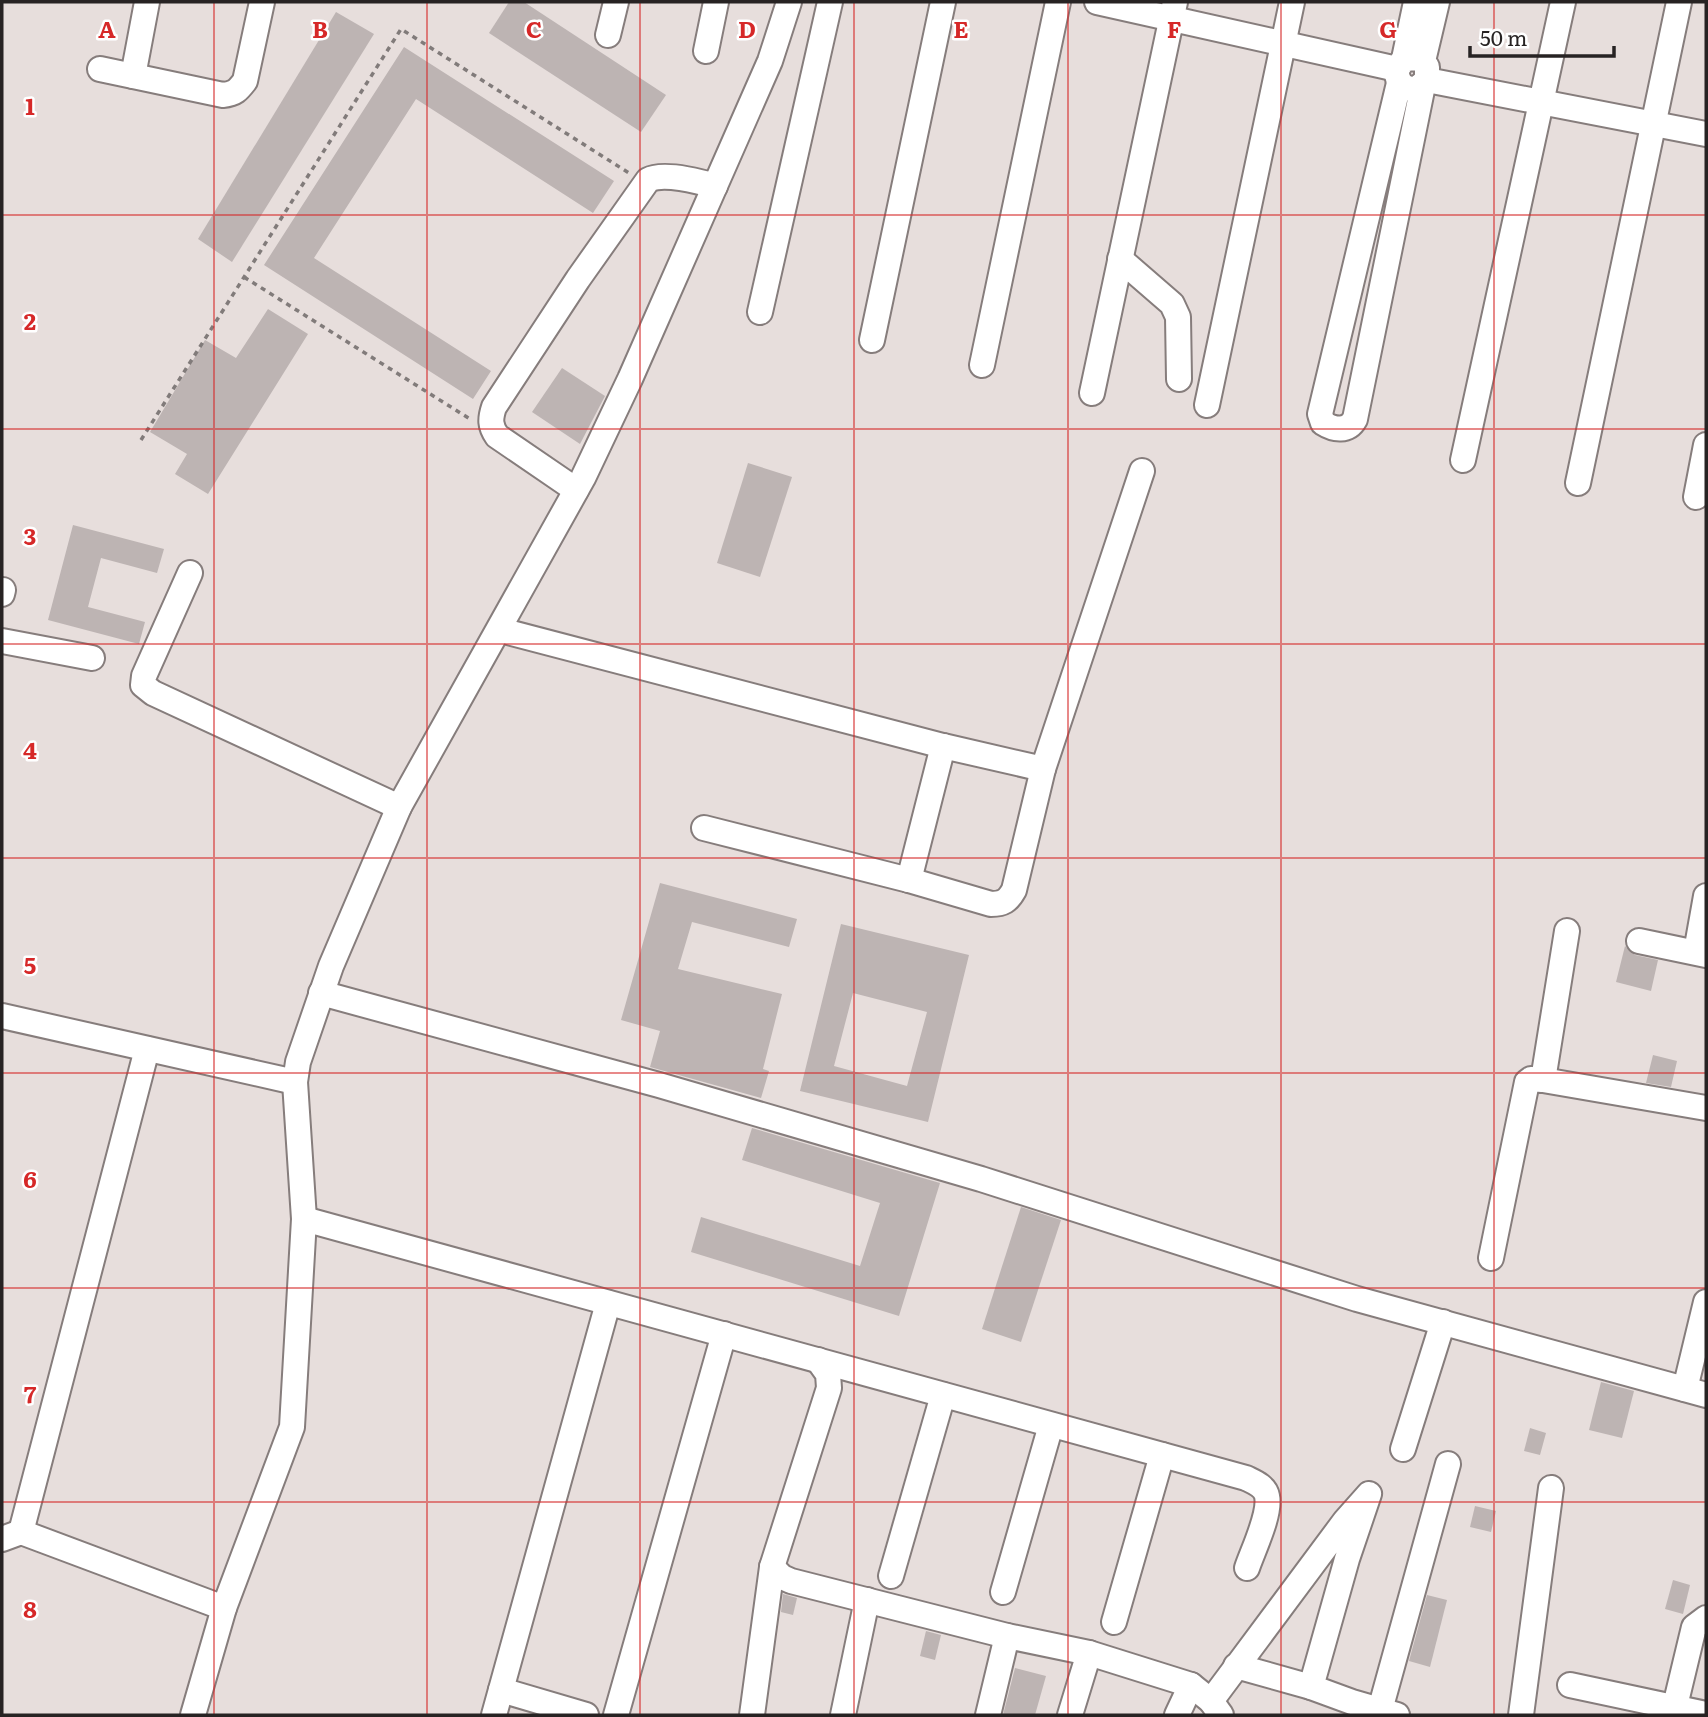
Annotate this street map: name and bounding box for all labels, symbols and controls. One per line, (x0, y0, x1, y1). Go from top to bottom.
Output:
text: A (98, 11, 116, 45)
text: B (312, 11, 328, 45)
text: C (526, 11, 542, 45)
text: D (738, 11, 756, 45)
text: E (953, 11, 969, 45)
text: F (1167, 11, 1182, 45)
text: G (1379, 11, 1397, 45)
scale bar (1470, 14, 1614, 58)
text: 50 m (1480, 21, 1527, 52)
text: 1 (25, 88, 35, 122)
text: 2 (24, 303, 36, 337)
text: 3 (24, 518, 36, 552)
text: 4 (23, 732, 37, 766)
text: 5 (24, 947, 36, 981)
text: 6 (23, 1161, 37, 1195)
text: 7 (24, 1376, 37, 1410)
text: 8 (23, 1591, 37, 1625)

